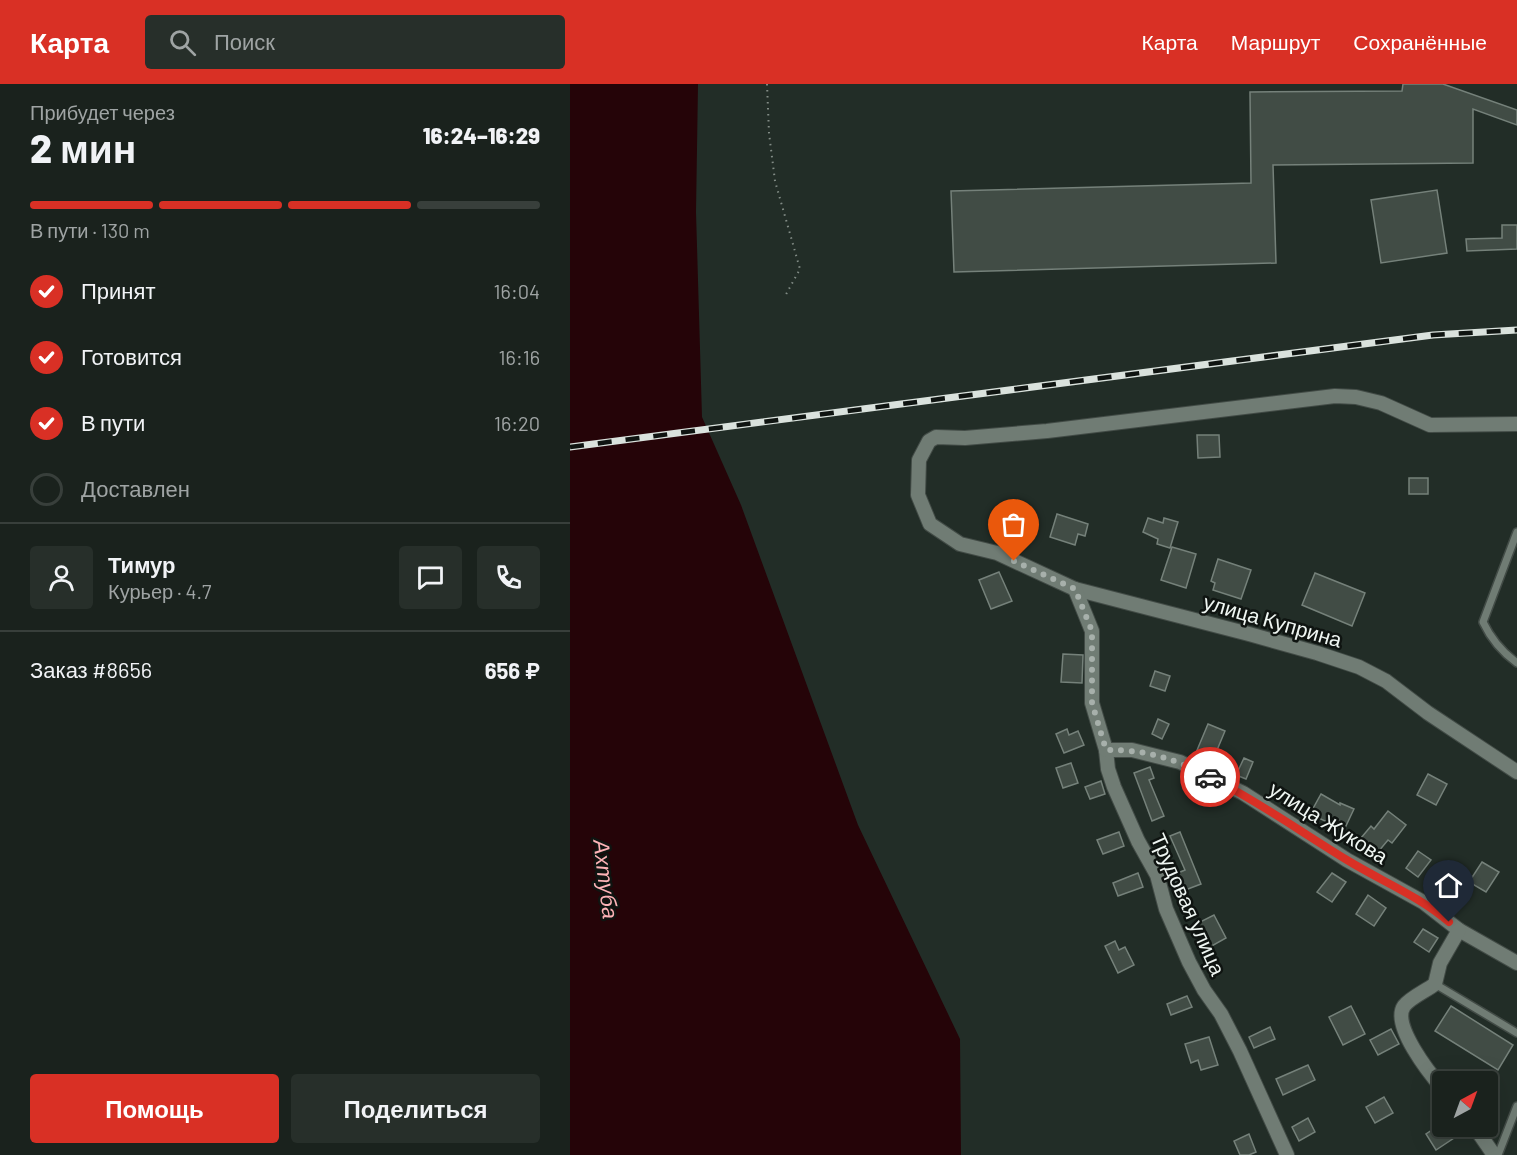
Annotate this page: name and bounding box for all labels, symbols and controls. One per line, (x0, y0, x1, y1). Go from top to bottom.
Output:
search box (145, 15, 565, 69)
text: Карта (30, 25, 109, 59)
icon: search (166, 26, 199, 59)
text: Поиск (214, 28, 275, 54)
text: Карта (1142, 29, 1198, 54)
text: Маршрут (1231, 29, 1320, 54)
text: Сохранённые (1353, 29, 1487, 54)
text: Прибудет через (30, 100, 175, 124)
text: 16:24–16:29 (423, 122, 540, 148)
text: 2 мин (30, 124, 136, 171)
text: В пути · 130 m (30, 218, 150, 242)
icon: check (30, 275, 63, 308)
text: Принят (81, 277, 155, 303)
text: 16:04 (494, 279, 540, 303)
icon: check (30, 341, 63, 374)
text: Готовится (81, 343, 182, 369)
text: 16:16 (499, 345, 540, 369)
icon: check (30, 407, 63, 440)
text: В пути (81, 409, 145, 435)
text: 16:20 (494, 411, 540, 435)
text: Доставлен (81, 475, 190, 501)
pin (988, 499, 1039, 561)
icon: bag (997, 508, 1030, 541)
button: person (30, 546, 93, 609)
button: chat (399, 546, 462, 609)
button: phone (477, 546, 540, 609)
text: Тимур (108, 551, 176, 577)
text: Курьер · 4.7 (108, 579, 211, 603)
street label: улица Куприна (1201, 588, 1345, 652)
text: Заказ #8656 (30, 656, 152, 682)
text: 656 ₽ (485, 657, 540, 683)
courier (1180, 747, 1240, 807)
icon: car (1194, 761, 1227, 794)
street label: улица Жукова (1265, 776, 1393, 869)
street label: Трудовая улица (1147, 829, 1232, 979)
water label: Ахтуба (588, 836, 625, 920)
pin (1423, 860, 1474, 922)
icon: home (1432, 869, 1465, 902)
north arrow (1432, 1071, 1498, 1137)
map controls (1432, 1071, 1498, 1137)
button: Помощь (30, 1074, 279, 1143)
button: Поделиться (291, 1074, 540, 1143)

